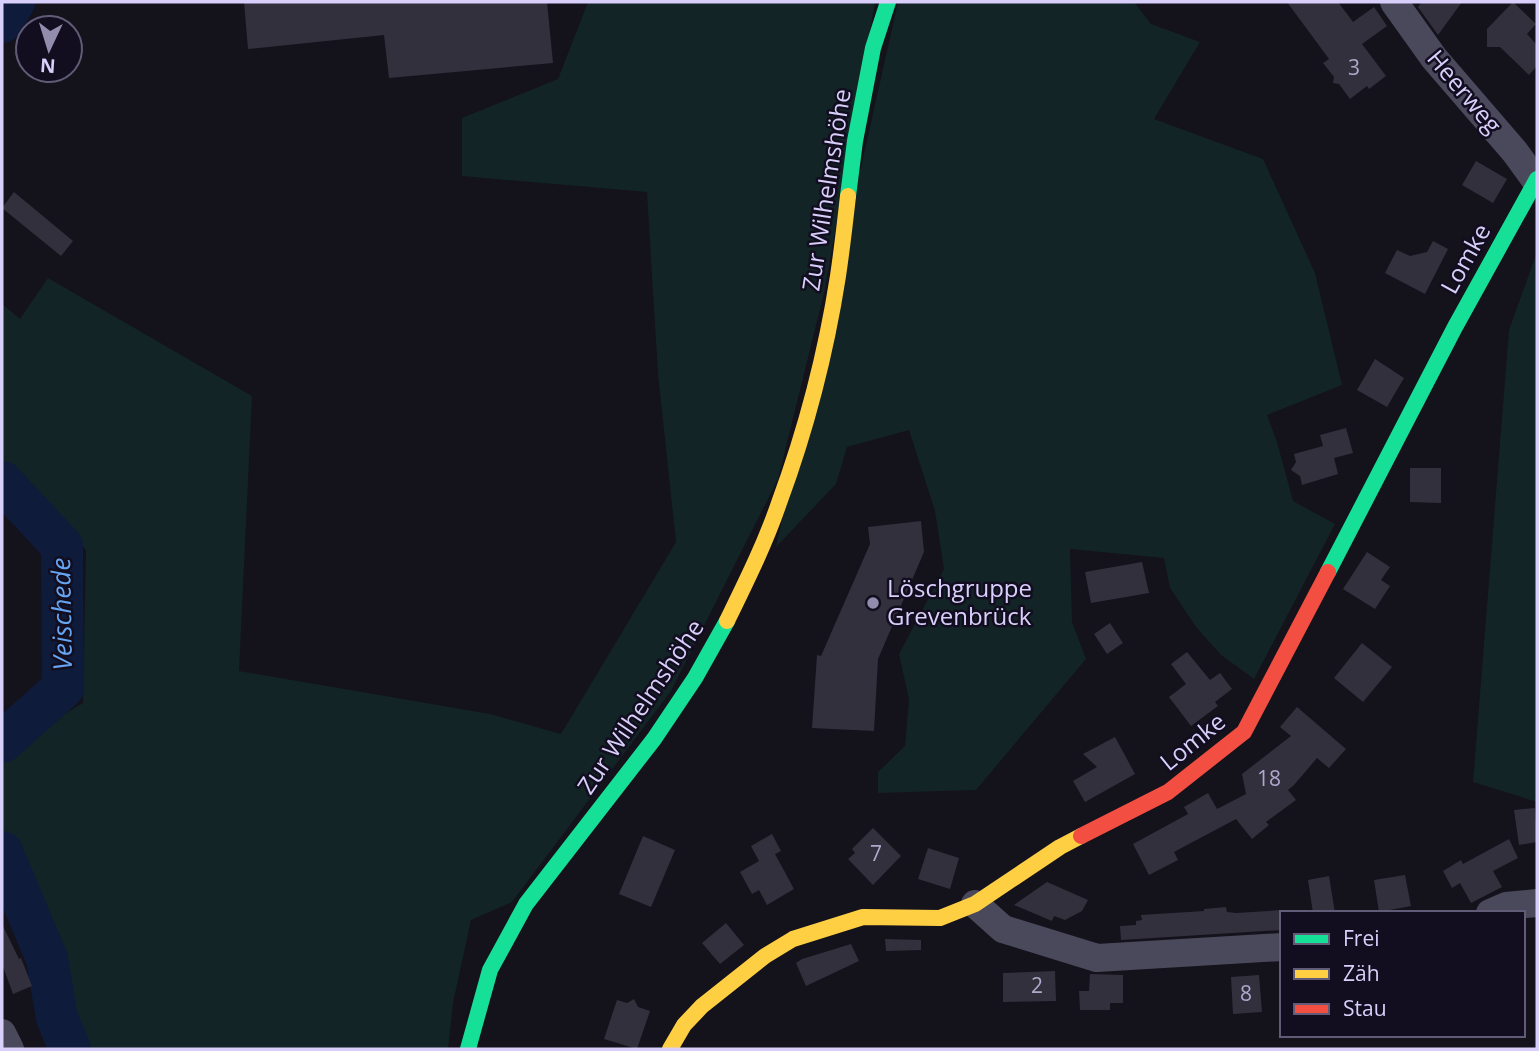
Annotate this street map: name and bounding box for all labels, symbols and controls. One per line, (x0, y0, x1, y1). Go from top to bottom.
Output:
north arrow (14, 14, 84, 84)
street label: Heerweg (1421, 42, 1510, 140)
text: N (39, 52, 56, 79)
house number: 3 (1348, 53, 1360, 81)
street label: Zur Wilhelmshöhe (793, 86, 858, 293)
street label: Lomke (1432, 217, 1497, 299)
water label: Veischede (42, 557, 80, 671)
place label: Löschgruppe Grevenbrück (887, 571, 1032, 632)
marker: Löschgruppe Grevenbrück (865, 595, 881, 611)
street label: Zur Wilhelmshöhe (569, 612, 710, 800)
street label: Lomke (1152, 704, 1232, 777)
house number: 18 (1257, 764, 1281, 792)
house number: 7 (870, 839, 882, 867)
legend (1280, 911, 1525, 1037)
text: Frei (1343, 924, 1380, 952)
text: Zäh (1343, 959, 1380, 987)
house number: 2 (1031, 971, 1043, 999)
house number: 8 (1240, 979, 1252, 1007)
text: Stau (1343, 994, 1387, 1022)

